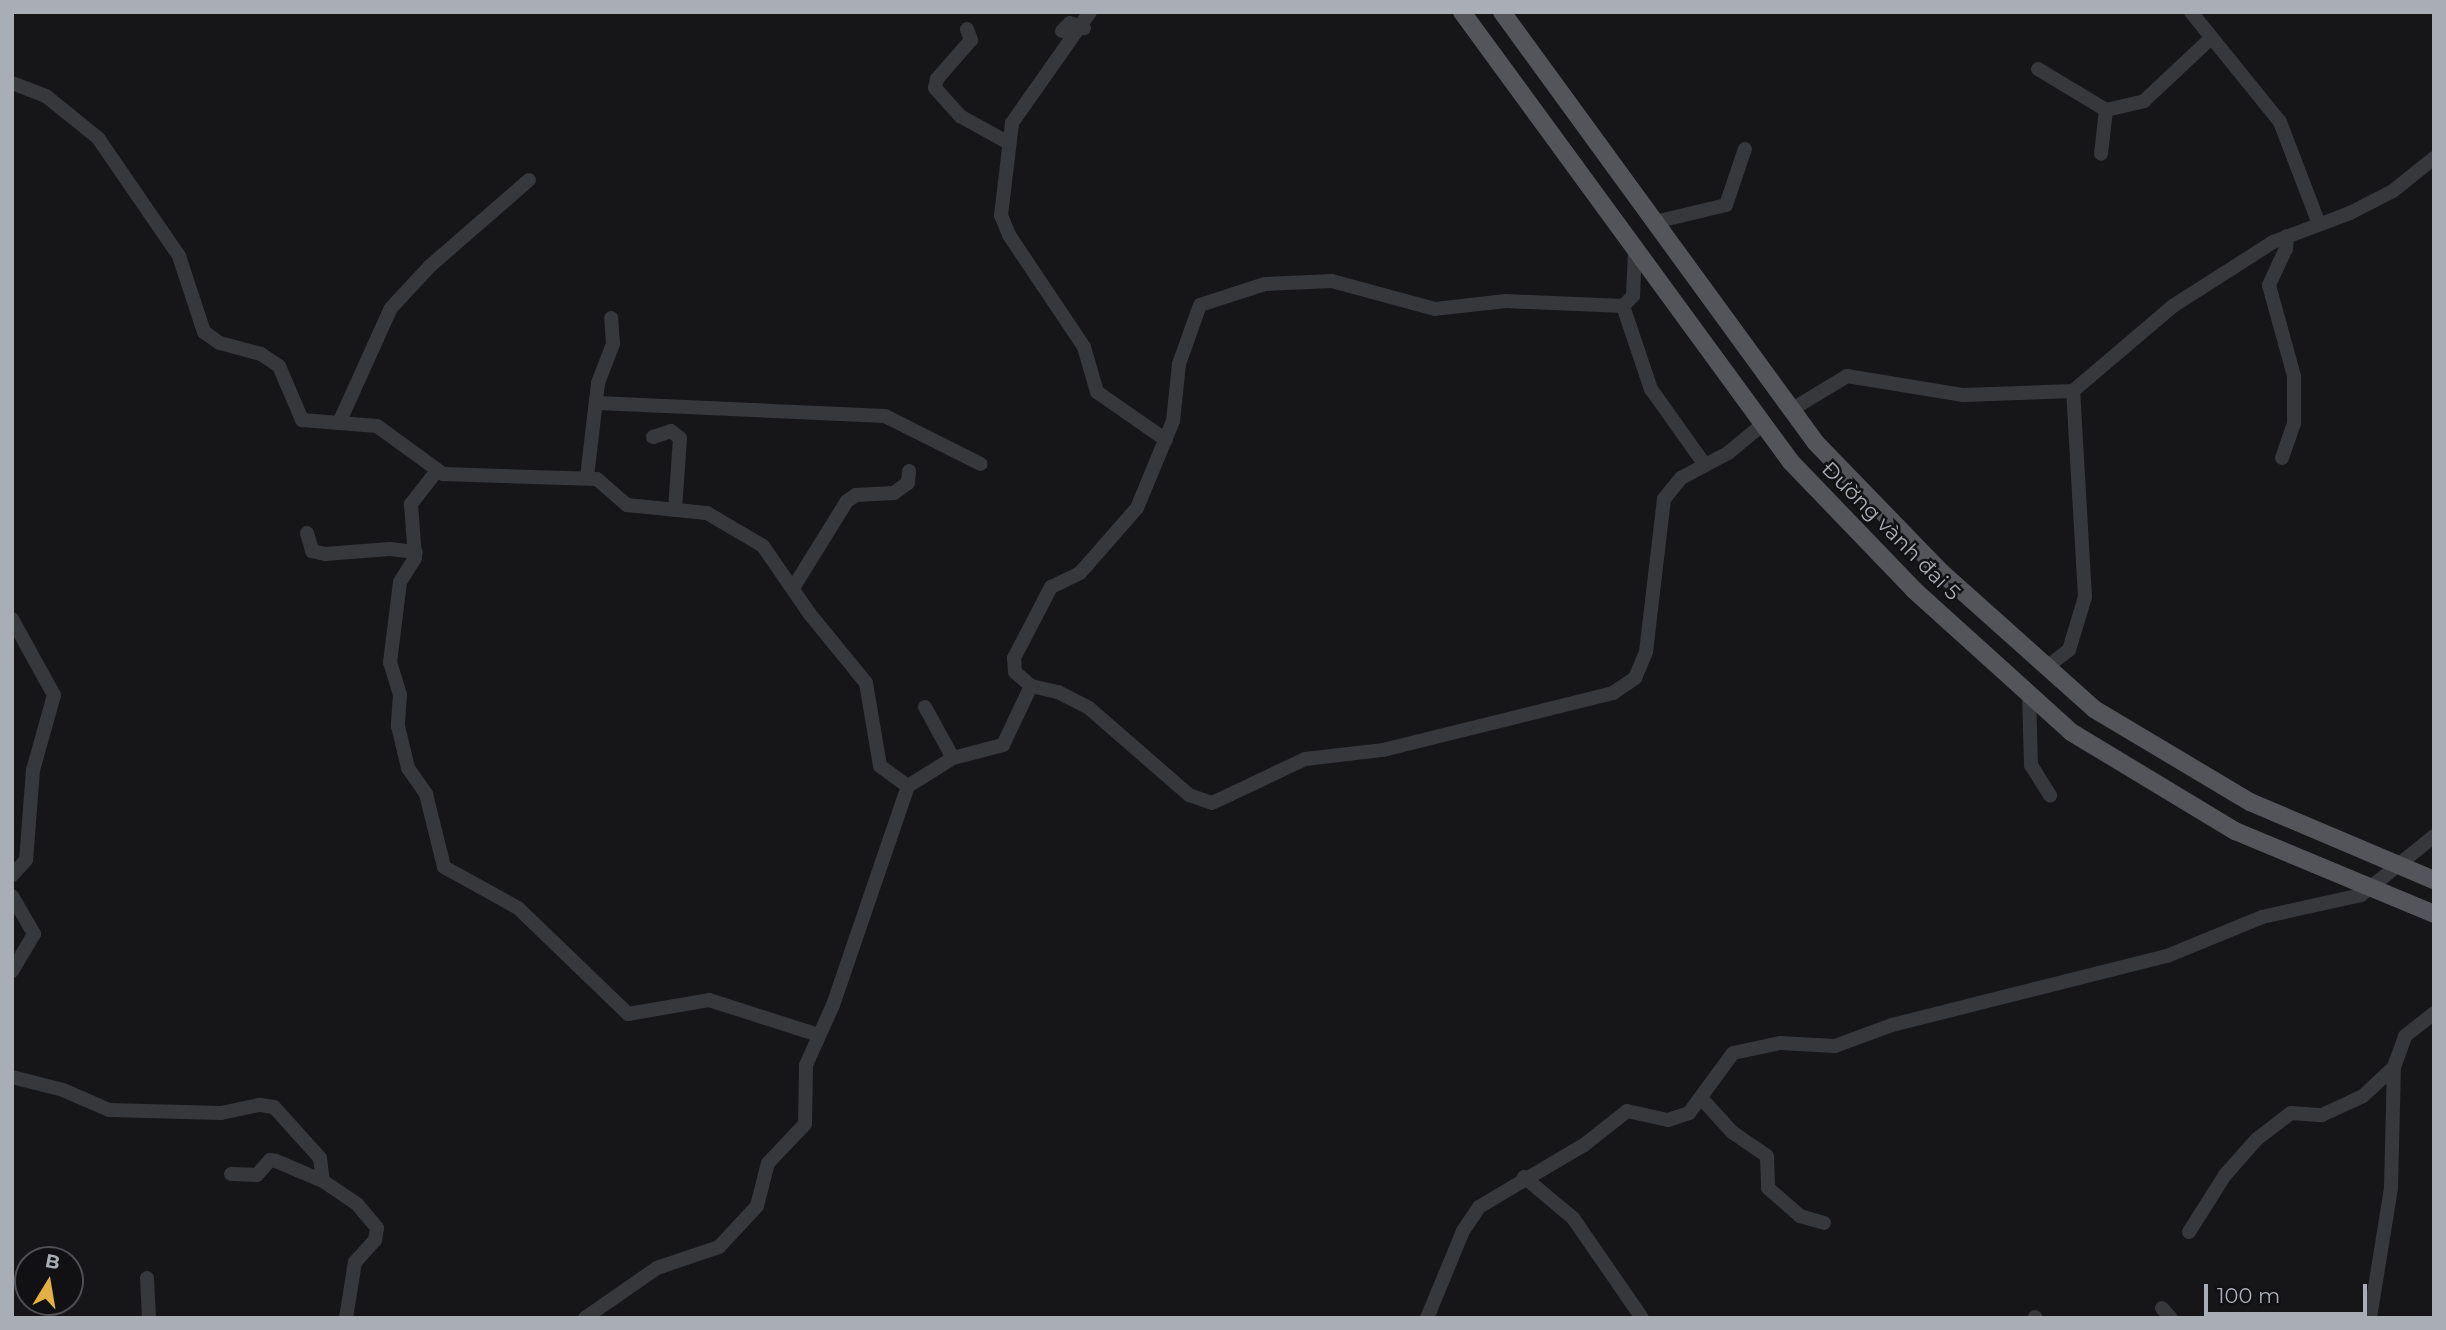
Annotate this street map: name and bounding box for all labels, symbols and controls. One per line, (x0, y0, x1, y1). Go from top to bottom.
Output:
street label: Đường vành đai 5 (1817, 457, 1965, 605)
north arrow (14, 1246, 84, 1316)
text: B (43, 1249, 62, 1275)
scale bar (2208, 1270, 2371, 1314)
text: 100 m (2217, 1283, 2280, 1308)

